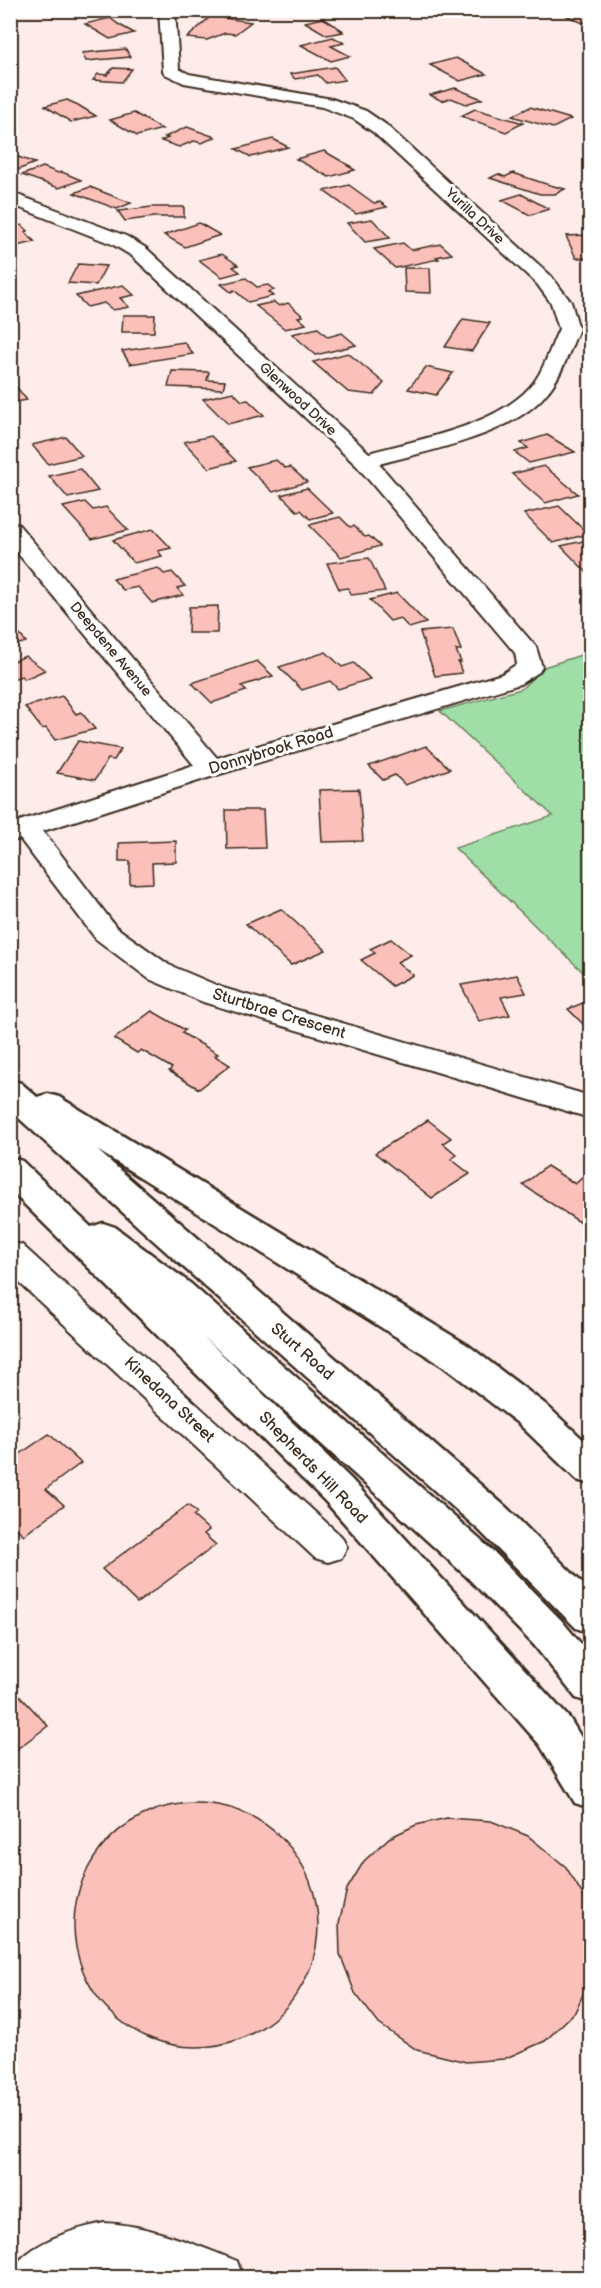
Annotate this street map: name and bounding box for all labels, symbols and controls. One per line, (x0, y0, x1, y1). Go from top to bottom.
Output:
street label: Yurilla Drive (441, 184, 508, 248)
street label: Glenwood Drive (256, 359, 340, 439)
street label: Deepdene Avenue (67, 598, 155, 700)
street label: Donnybrook Road (206, 723, 336, 779)
street label: Sturtbrae Crescent (210, 985, 348, 1043)
street label: Sturt Road (267, 1319, 337, 1385)
street label: Kinedana Street (120, 1353, 218, 1447)
street label: Shepherds Hill Road (255, 1408, 371, 1528)

